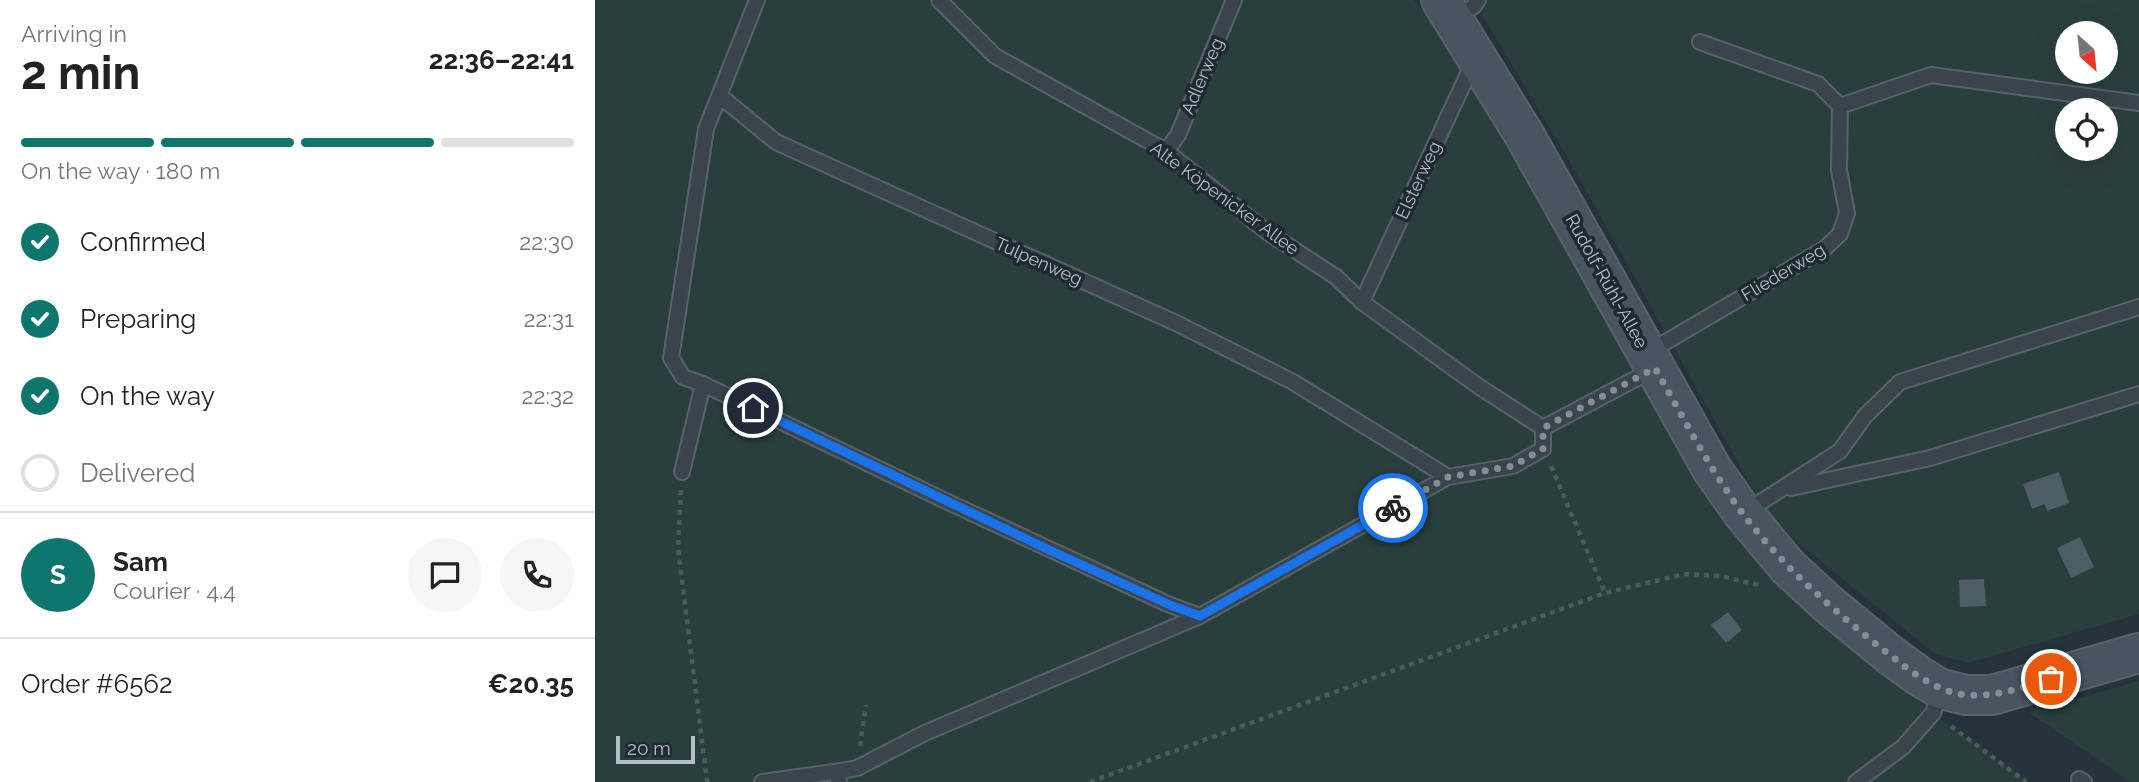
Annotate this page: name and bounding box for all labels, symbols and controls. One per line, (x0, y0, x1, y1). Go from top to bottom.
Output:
text: Arriving in (21, 20, 127, 47)
north arrow (2055, 21, 2117, 84)
map controls (2055, 21, 2118, 161)
street label: Adlerweg (1177, 35, 1227, 117)
text: 22:36–22:41 (429, 45, 574, 75)
text: 2 min (21, 46, 140, 100)
button: locate (2055, 98, 2118, 161)
street label: Alte Köpenicker Allee (1147, 137, 1304, 259)
street label: Elsterweg (1391, 138, 1445, 222)
text: On the way · 180 m (21, 157, 220, 184)
street label: Rudolf-Rühl-Allee (1561, 210, 1653, 352)
icon: check (21, 223, 59, 261)
text: Confirmed (80, 227, 206, 257)
text: 22:30 (519, 228, 574, 255)
street label: Tulpenweg (992, 232, 1086, 290)
street label: Fliederweg (1737, 239, 1829, 305)
icon: check (21, 300, 59, 338)
text: Preparing (80, 304, 196, 334)
text: 22:31 (524, 305, 574, 332)
icon: check (21, 377, 59, 415)
pin (723, 378, 783, 438)
text: On the way (80, 381, 215, 411)
text: 22:32 (521, 382, 574, 409)
icon: home (734, 389, 772, 427)
text: Delivered (80, 458, 195, 488)
courier (1358, 473, 1428, 543)
icon: bike (1374, 489, 1412, 527)
button: chat (408, 538, 482, 612)
button: phone (500, 538, 574, 612)
text: Sam (113, 547, 168, 577)
text: S (50, 560, 66, 590)
text: Courier · 4.4 (113, 577, 236, 604)
pin (2021, 649, 2081, 709)
icon: bag (2032, 660, 2070, 698)
text: Order #6562 (21, 669, 173, 699)
text: €20.35 (488, 669, 574, 699)
scale bar (616, 733, 695, 765)
text: 20 m (627, 737, 671, 759)

